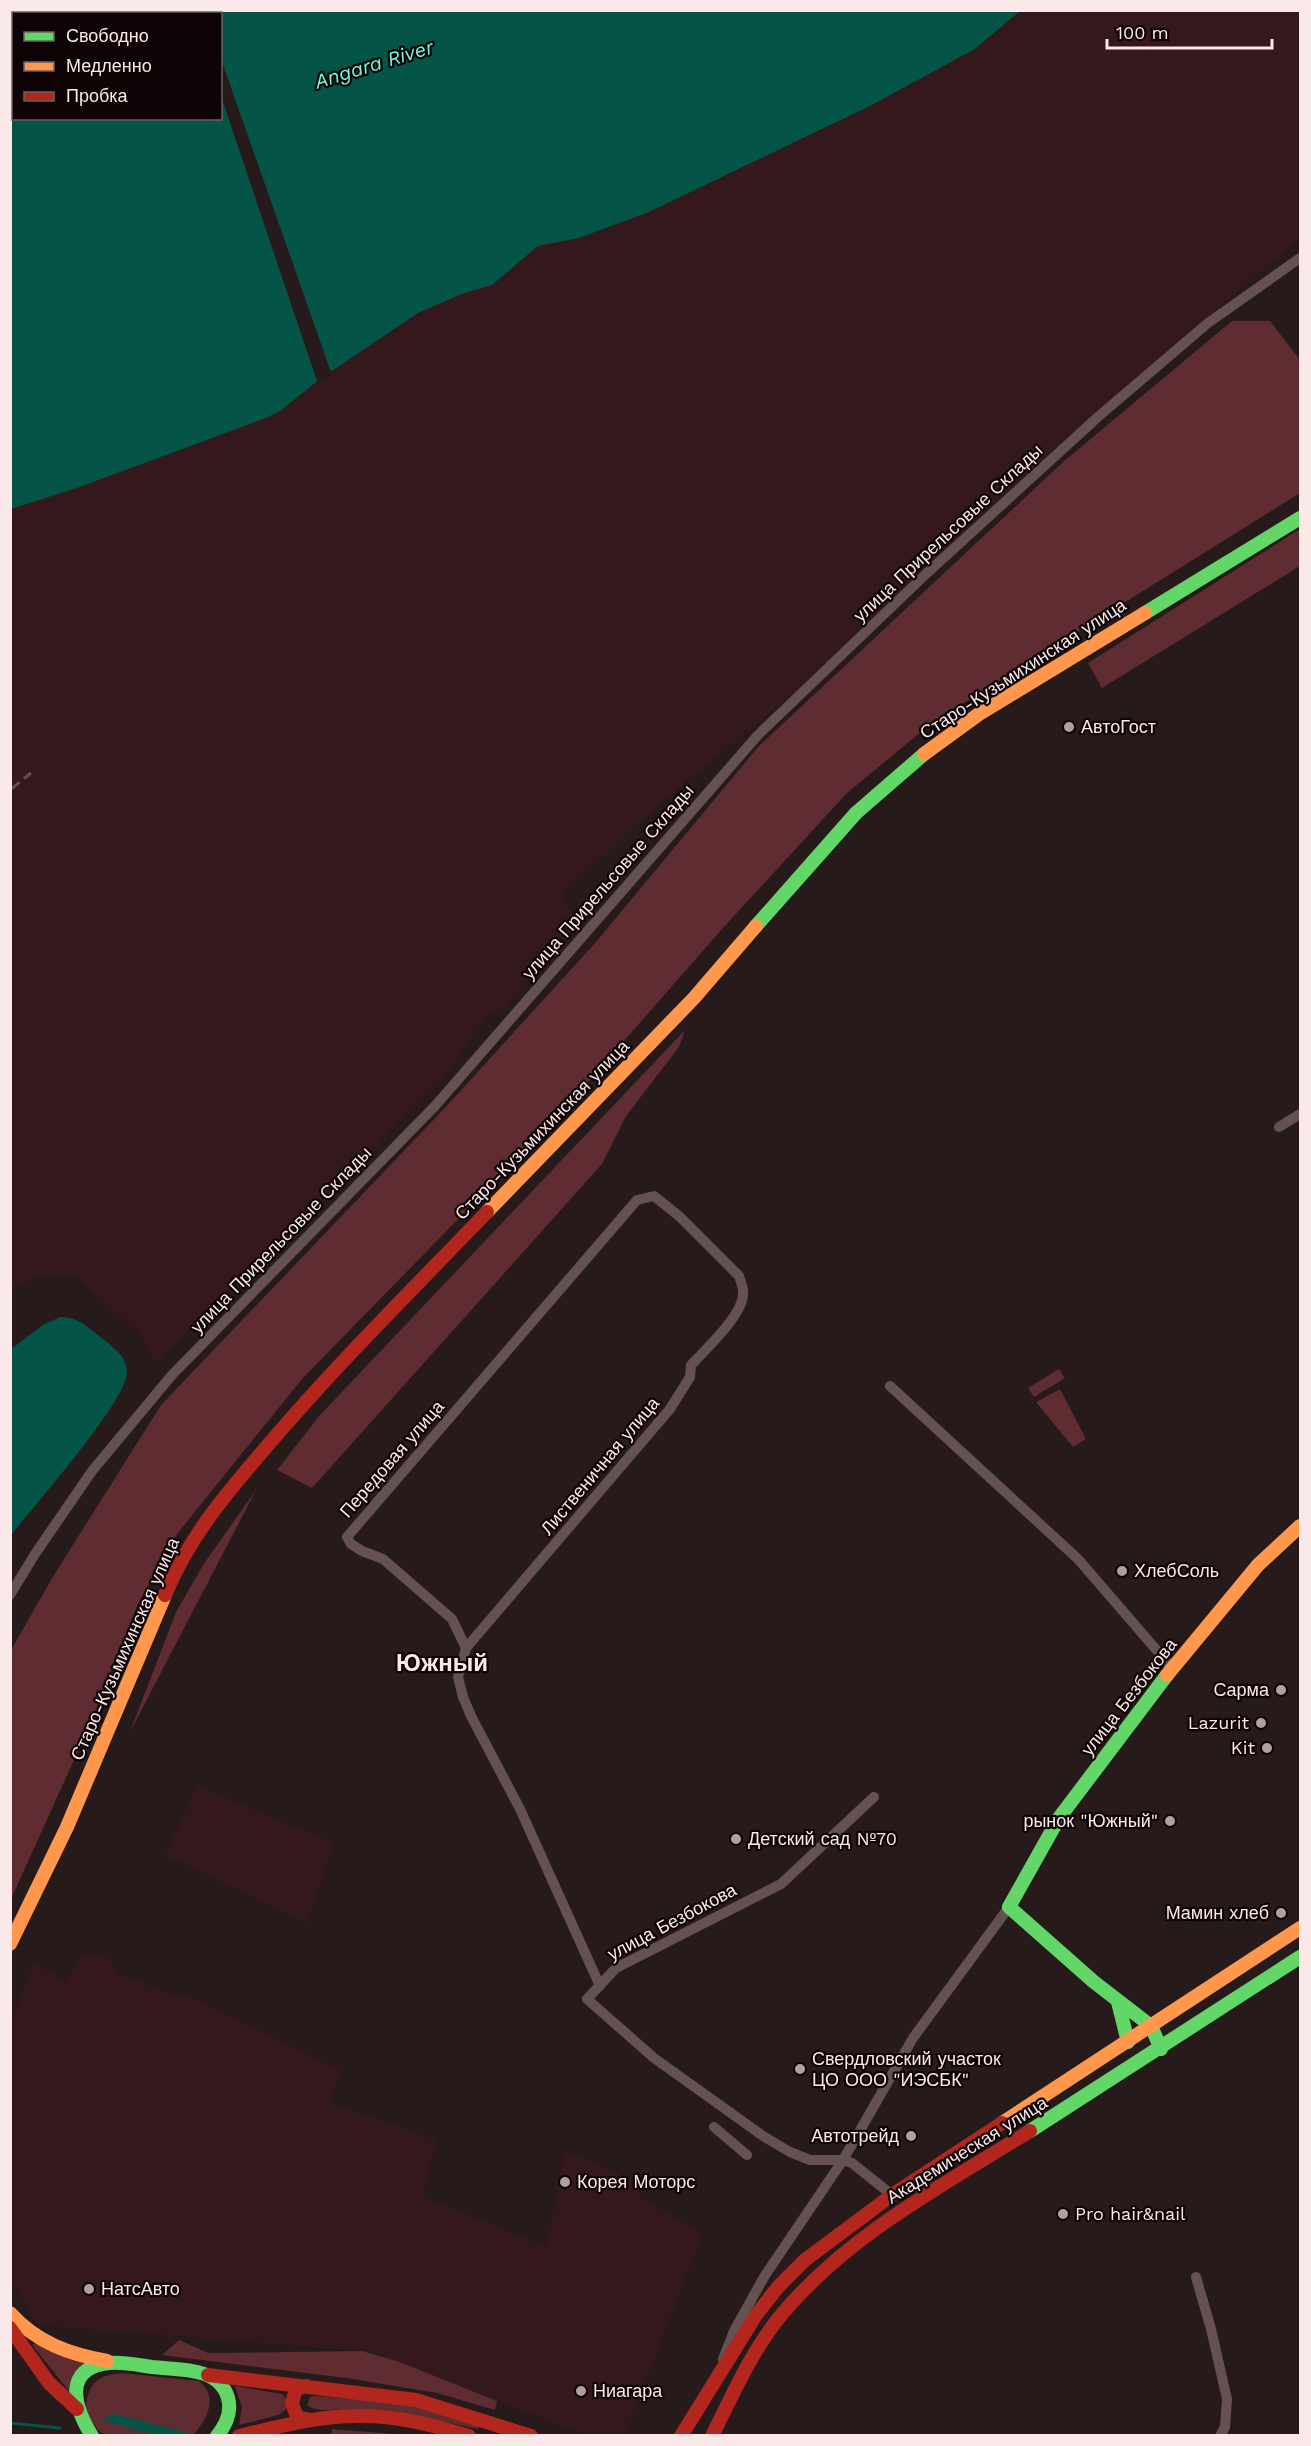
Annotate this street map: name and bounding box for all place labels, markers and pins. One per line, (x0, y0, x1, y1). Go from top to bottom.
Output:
place label: АвтоГост (1081, 716, 1156, 737)
marker: АвтоГост (1062, 720, 1076, 734)
place label: ХлебСоль (1134, 1560, 1219, 1581)
marker: ХлебСоль (1115, 1564, 1129, 1578)
place label: Сарма (1213, 1679, 1270, 1700)
marker: Сарма (1274, 1683, 1288, 1697)
place label: Lazurit (1188, 1712, 1249, 1733)
marker: Lazurit (1254, 1716, 1268, 1730)
place label: Kit (1231, 1737, 1255, 1758)
marker: Kit (1260, 1741, 1274, 1755)
place label: рынок "Южный" (1023, 1810, 1158, 1831)
marker: рынок "Южный" (1163, 1814, 1177, 1828)
place label: Детский сад №70 (748, 1828, 897, 1849)
marker: Детский сад №70 (729, 1832, 743, 1846)
place label: Мамин хлеб (1166, 1902, 1269, 1923)
marker: Мамин хлеб (1274, 1906, 1288, 1920)
place label: Свердловский участок ЦО ООО "ИЭСБК" (812, 2048, 1001, 2090)
marker: Свердловский участок ЦО ООО "ИЭСБК" (793, 2062, 807, 2076)
place label: Автотрейд (811, 2125, 899, 2146)
marker: Автотрейд (904, 2129, 918, 2143)
place label: Корея Моторс (577, 2171, 695, 2192)
marker: Корея Моторс (558, 2175, 572, 2189)
place label: Pro hair&nail (1075, 2203, 1186, 2224)
marker: Pro hair&nail (1056, 2207, 1070, 2221)
place label: НатсАвто (101, 2278, 180, 2299)
marker: НатсАвто (82, 2282, 96, 2296)
place label: Ниагара (593, 2380, 663, 2401)
marker: Ниагара (574, 2384, 588, 2398)

